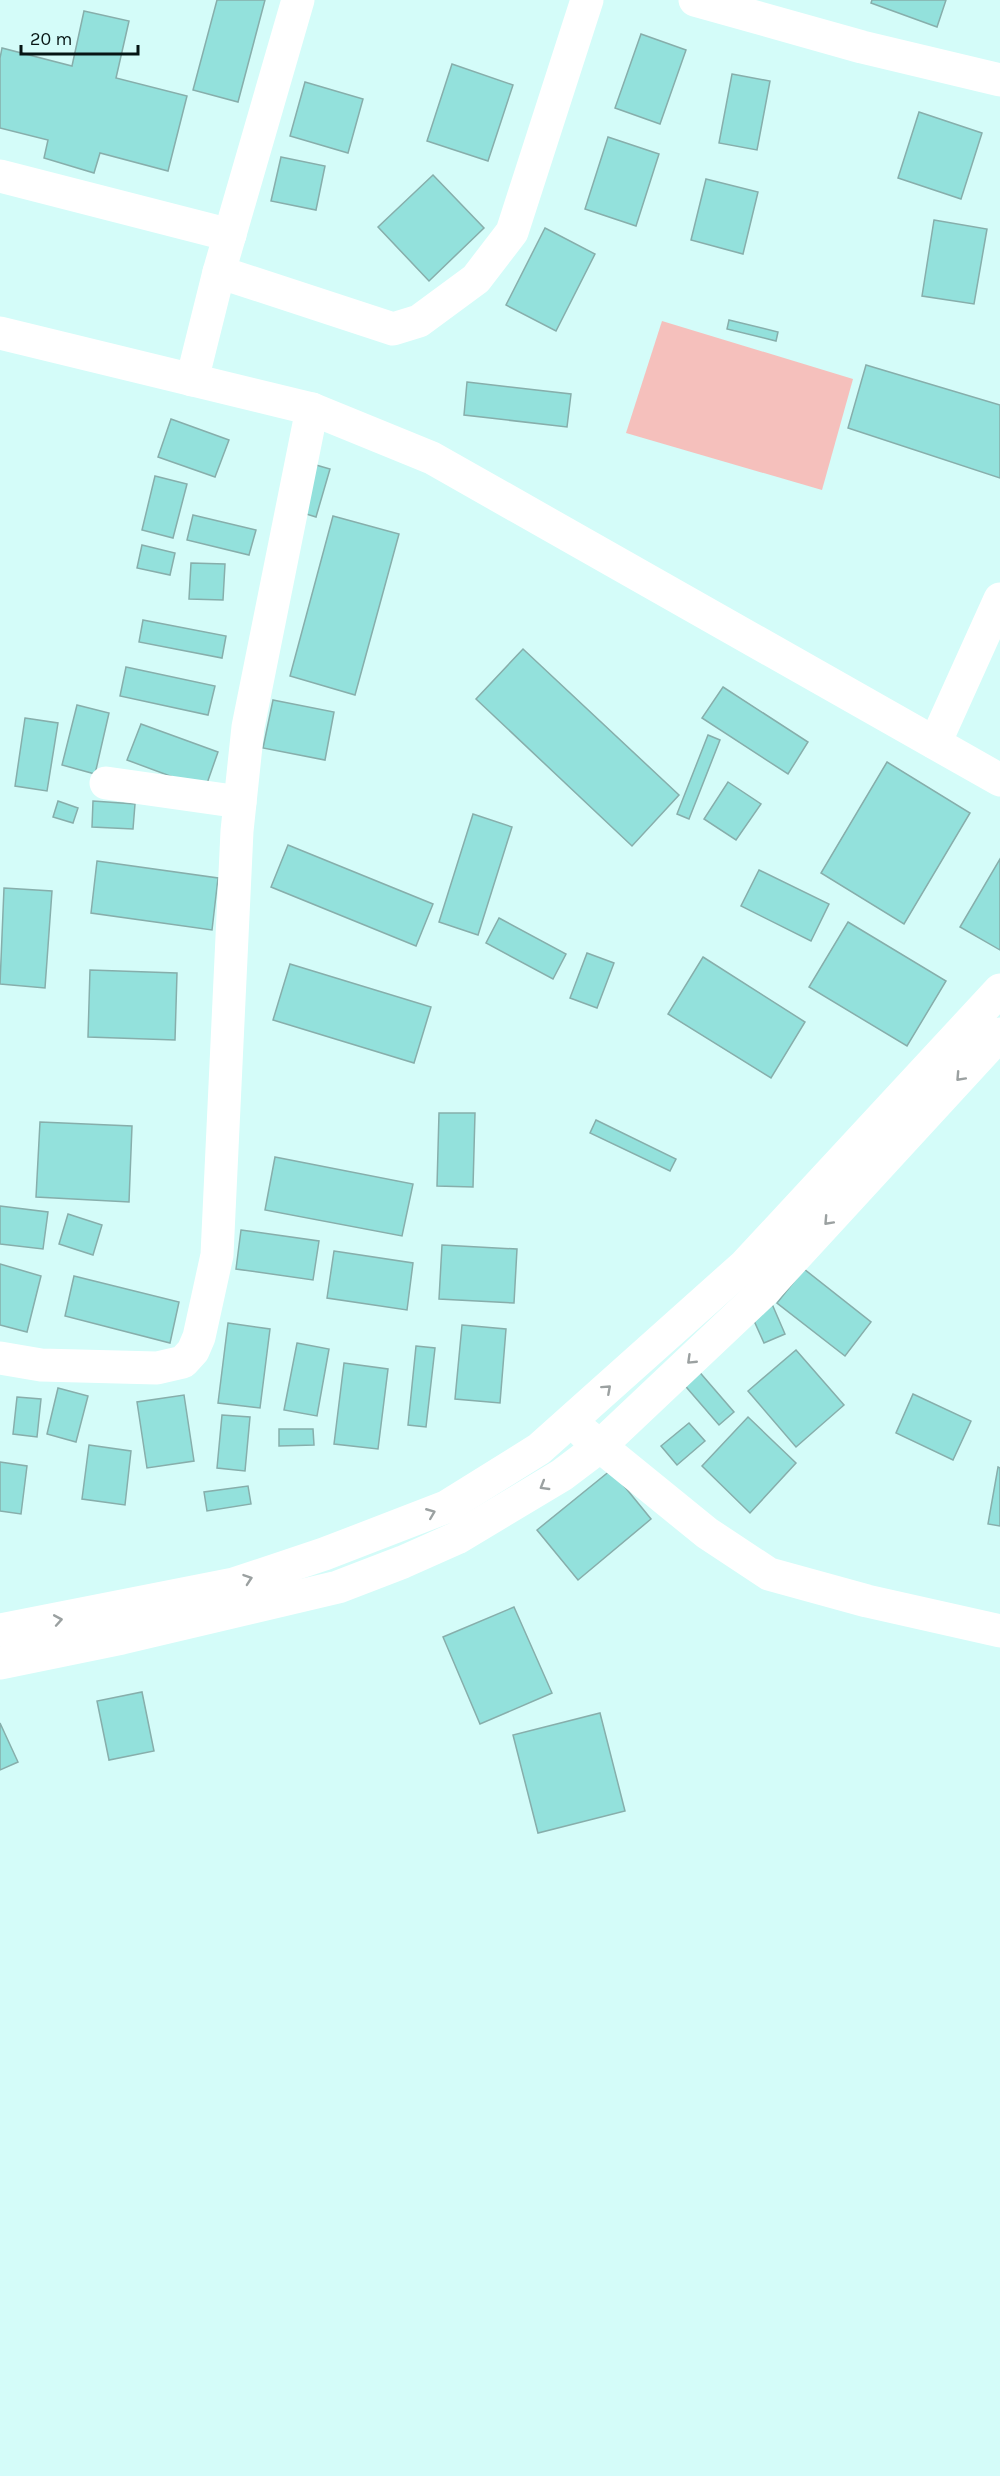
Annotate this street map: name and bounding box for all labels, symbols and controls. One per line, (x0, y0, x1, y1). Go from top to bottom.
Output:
scale bar (21, 18, 138, 56)
text: 20 m (30, 28, 72, 50)
one-way arrow (956, 1071, 967, 1081)
one-way arrow (824, 1214, 835, 1224)
one-way arrow (688, 1352, 699, 1363)
one-way arrow (600, 1385, 611, 1396)
one-way arrow (540, 1479, 550, 1490)
one-way arrow (425, 1508, 436, 1520)
one-way arrow (242, 1574, 253, 1587)
one-way arrow (52, 1614, 62, 1627)

